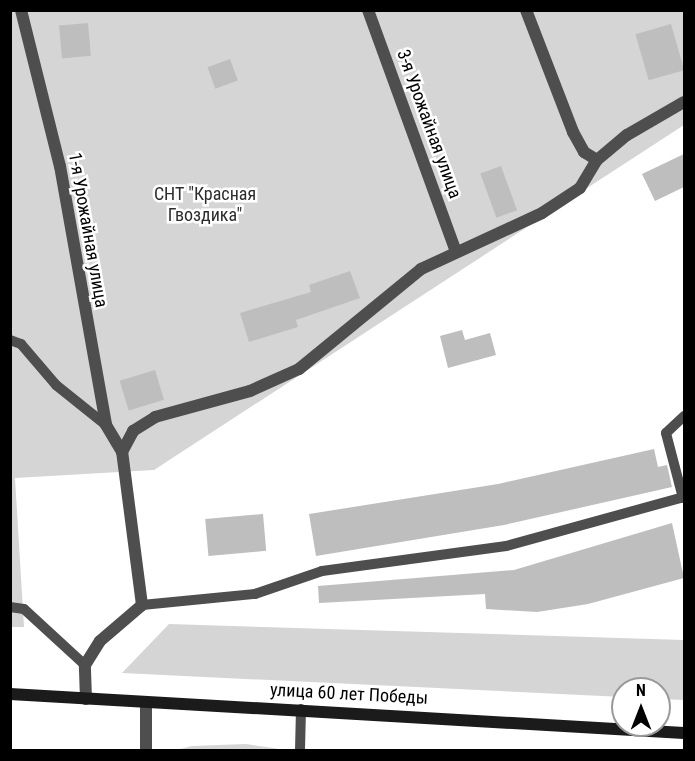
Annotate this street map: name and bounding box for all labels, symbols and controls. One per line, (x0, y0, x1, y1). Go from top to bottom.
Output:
street label: 3-я Урожайная улица (392, 47, 466, 201)
street label: 1-я Урожайная улица (64, 151, 112, 309)
park label: СНТ "Красная Гвоздика" (154, 184, 256, 226)
north arrow (611, 677, 671, 737)
street label: улица 60 лет Победы (269, 679, 429, 709)
text: N (636, 681, 646, 700)

